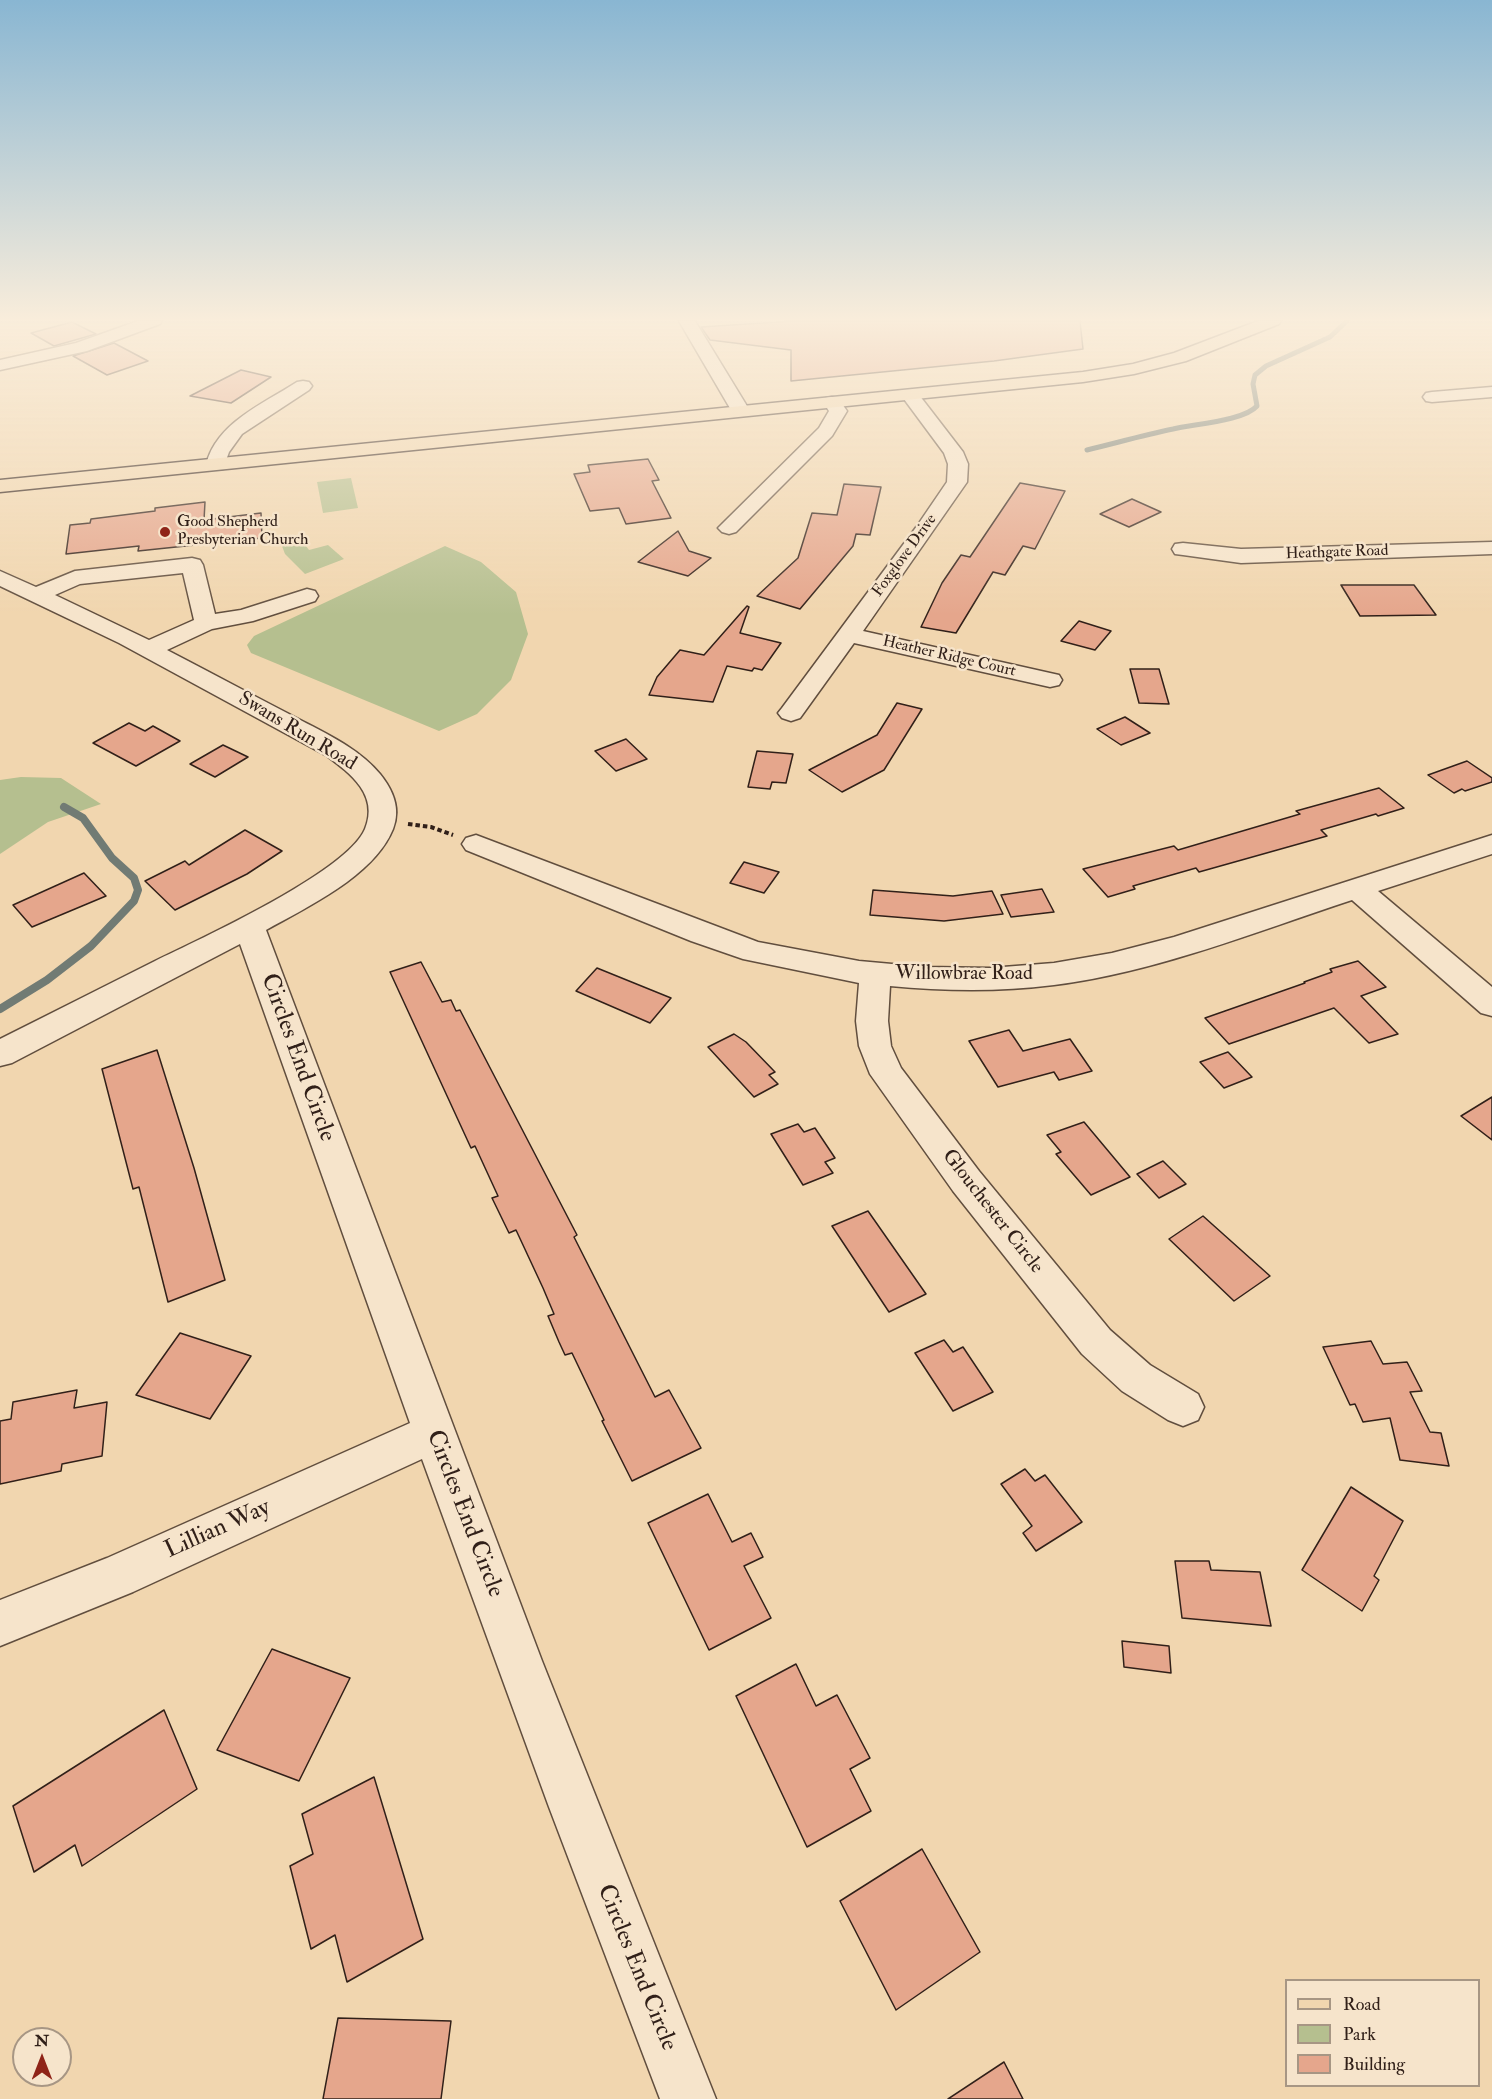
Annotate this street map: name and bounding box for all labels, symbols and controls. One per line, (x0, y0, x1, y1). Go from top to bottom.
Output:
street label: Foxglove Drive (869, 511, 941, 601)
place label: Good Shepherd Presbyterian Church (177, 513, 308, 551)
marker: Good Shepherd Presbyterian Church (158, 525, 172, 539)
street label: Heathgate Road (1285, 542, 1389, 564)
street label: Heather Ridge Court (881, 632, 1017, 682)
street label: Swans Run Road (234, 687, 360, 777)
street label: Willowbrae Road (895, 963, 1033, 987)
street label: Circles End Circle (253, 970, 341, 1146)
street label: Glouchester Circle (936, 1145, 1048, 1279)
street label: Circles End Circle (419, 1426, 509, 1602)
street label: Lillian Way (161, 1494, 275, 1566)
street label: Circles End Circle (590, 1881, 682, 2055)
legend (1285, 1979, 1480, 2087)
text: Road (1343, 1993, 1381, 2016)
text: Park (1343, 2023, 1376, 2046)
north arrow (12, 2027, 72, 2087)
text: N (35, 2031, 49, 2051)
text: Building (1343, 2053, 1405, 2076)

